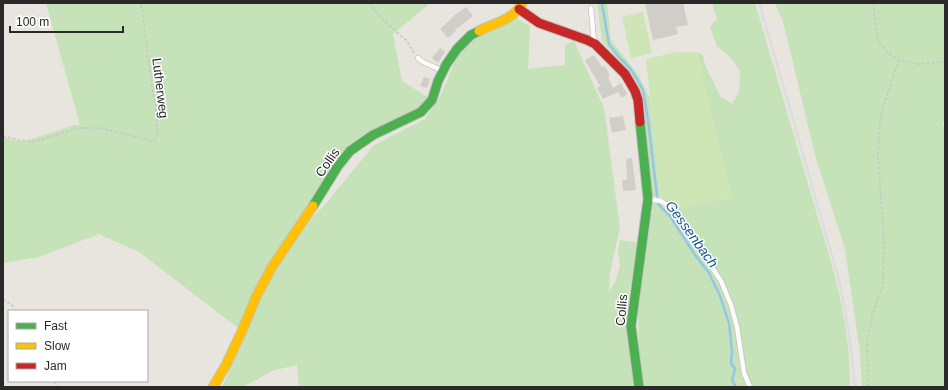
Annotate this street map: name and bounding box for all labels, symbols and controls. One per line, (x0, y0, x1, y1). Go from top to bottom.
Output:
scale bar (10, 8, 123, 34)
text: 100 m (16, 15, 49, 29)
street label: Lutherweg (149, 57, 172, 119)
street label: Collis (312, 145, 343, 180)
water label: Gessenbach (662, 197, 722, 271)
street label: Collis (613, 293, 630, 327)
legend (8, 310, 148, 382)
text: Fast (44, 319, 68, 333)
text: Slow (44, 339, 70, 353)
text: Jam (44, 359, 67, 373)

